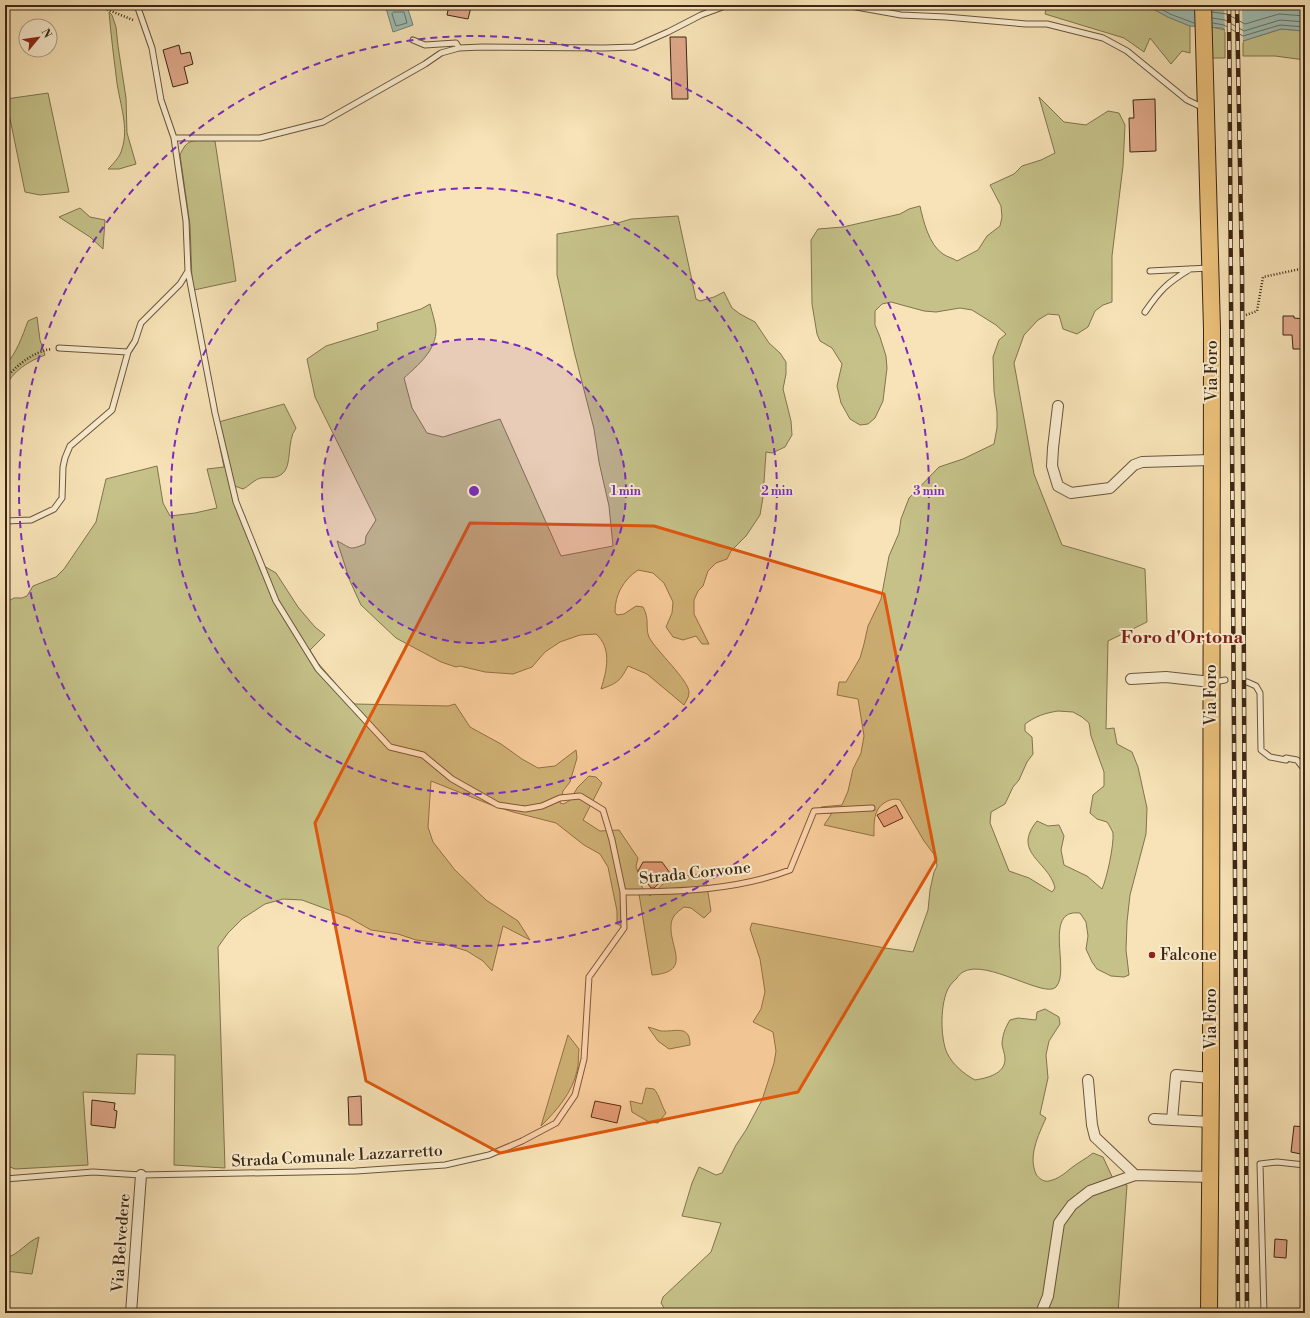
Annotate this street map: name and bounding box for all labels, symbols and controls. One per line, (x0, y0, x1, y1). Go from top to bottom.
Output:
north arrow (18, 18, 58, 58)
text: N (38, 26, 54, 41)
street label: Via Foro (1202, 340, 1222, 403)
centre of rings (467, 484, 481, 498)
text: 1 min (611, 484, 642, 499)
text: 2 min (761, 484, 793, 499)
text: 3 min (913, 484, 945, 499)
district label: Foro d'Ortona (1121, 626, 1243, 649)
street label: Via Foro (1201, 664, 1221, 727)
street label: Strada Corvone (638, 857, 752, 889)
place label: Falcone (1160, 945, 1217, 965)
marker: Falcone (1147, 950, 1157, 960)
street label: Via Foro (1201, 988, 1221, 1051)
street label: Strada Comunale Lazzarretto (231, 1140, 443, 1172)
street label: Via Belvedere (107, 1193, 134, 1294)

